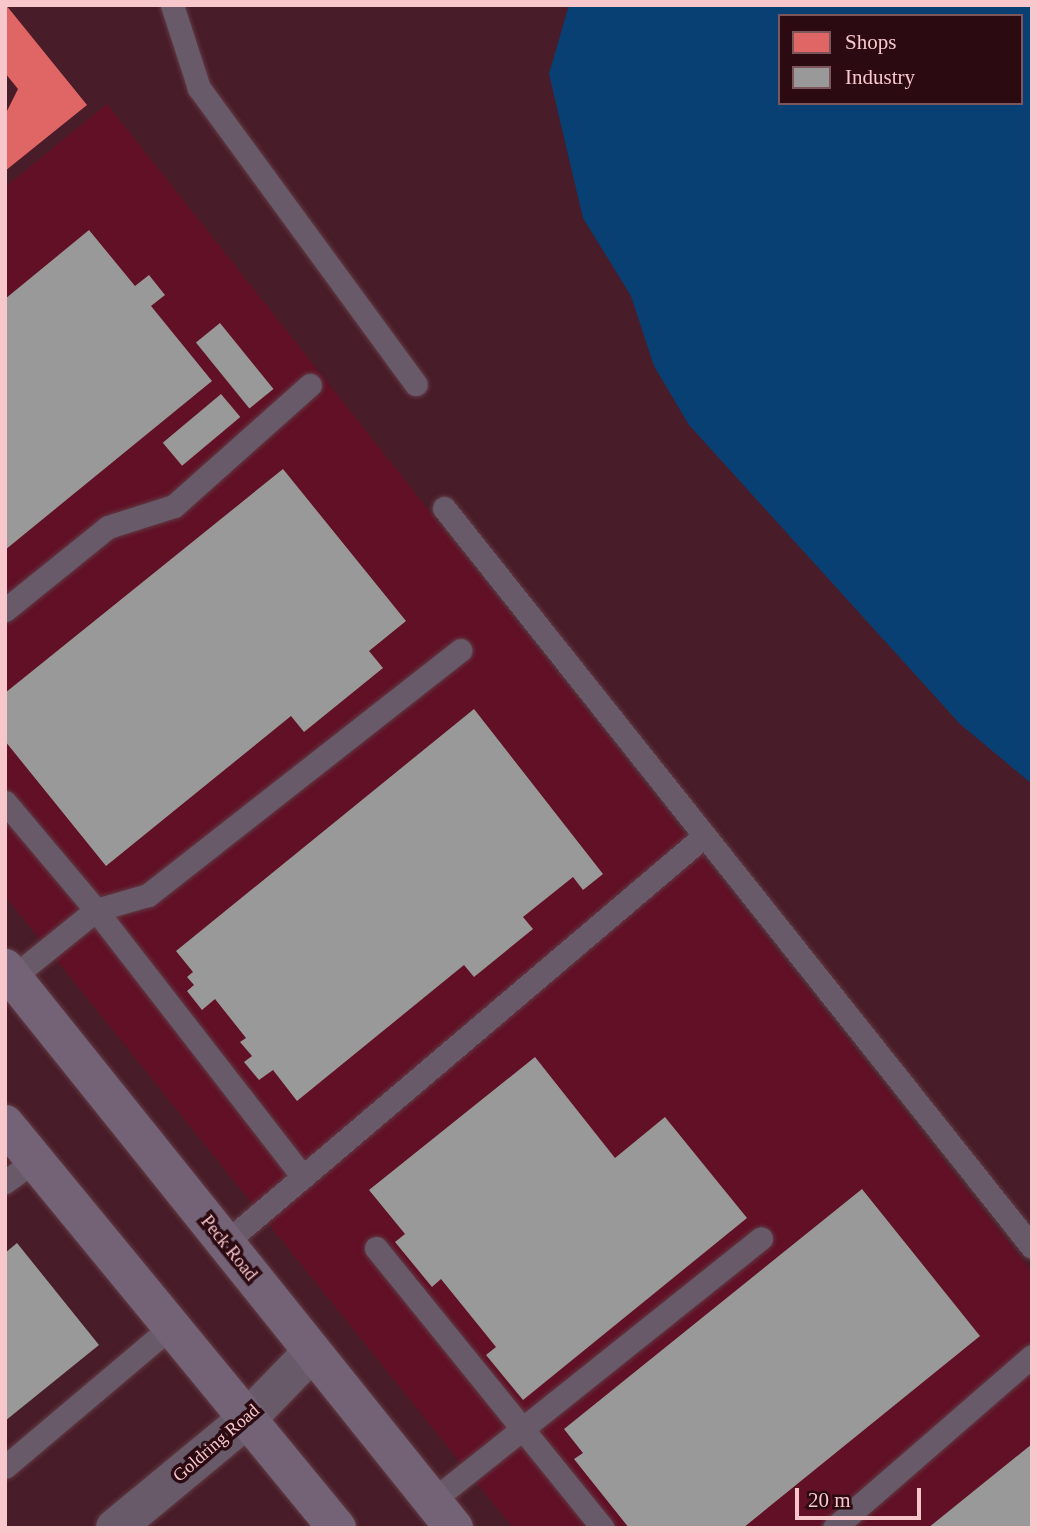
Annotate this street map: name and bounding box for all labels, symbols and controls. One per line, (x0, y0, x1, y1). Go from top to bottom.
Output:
legend (778, 14, 1023, 105)
text: Shops (845, 30, 896, 54)
text: Industry (845, 65, 915, 89)
street label: Peck Road (196, 1211, 262, 1285)
street label: Goldring Road (168, 1400, 264, 1486)
scale bar (799, 1474, 925, 1518)
text: 20 m (808, 1488, 851, 1512)

